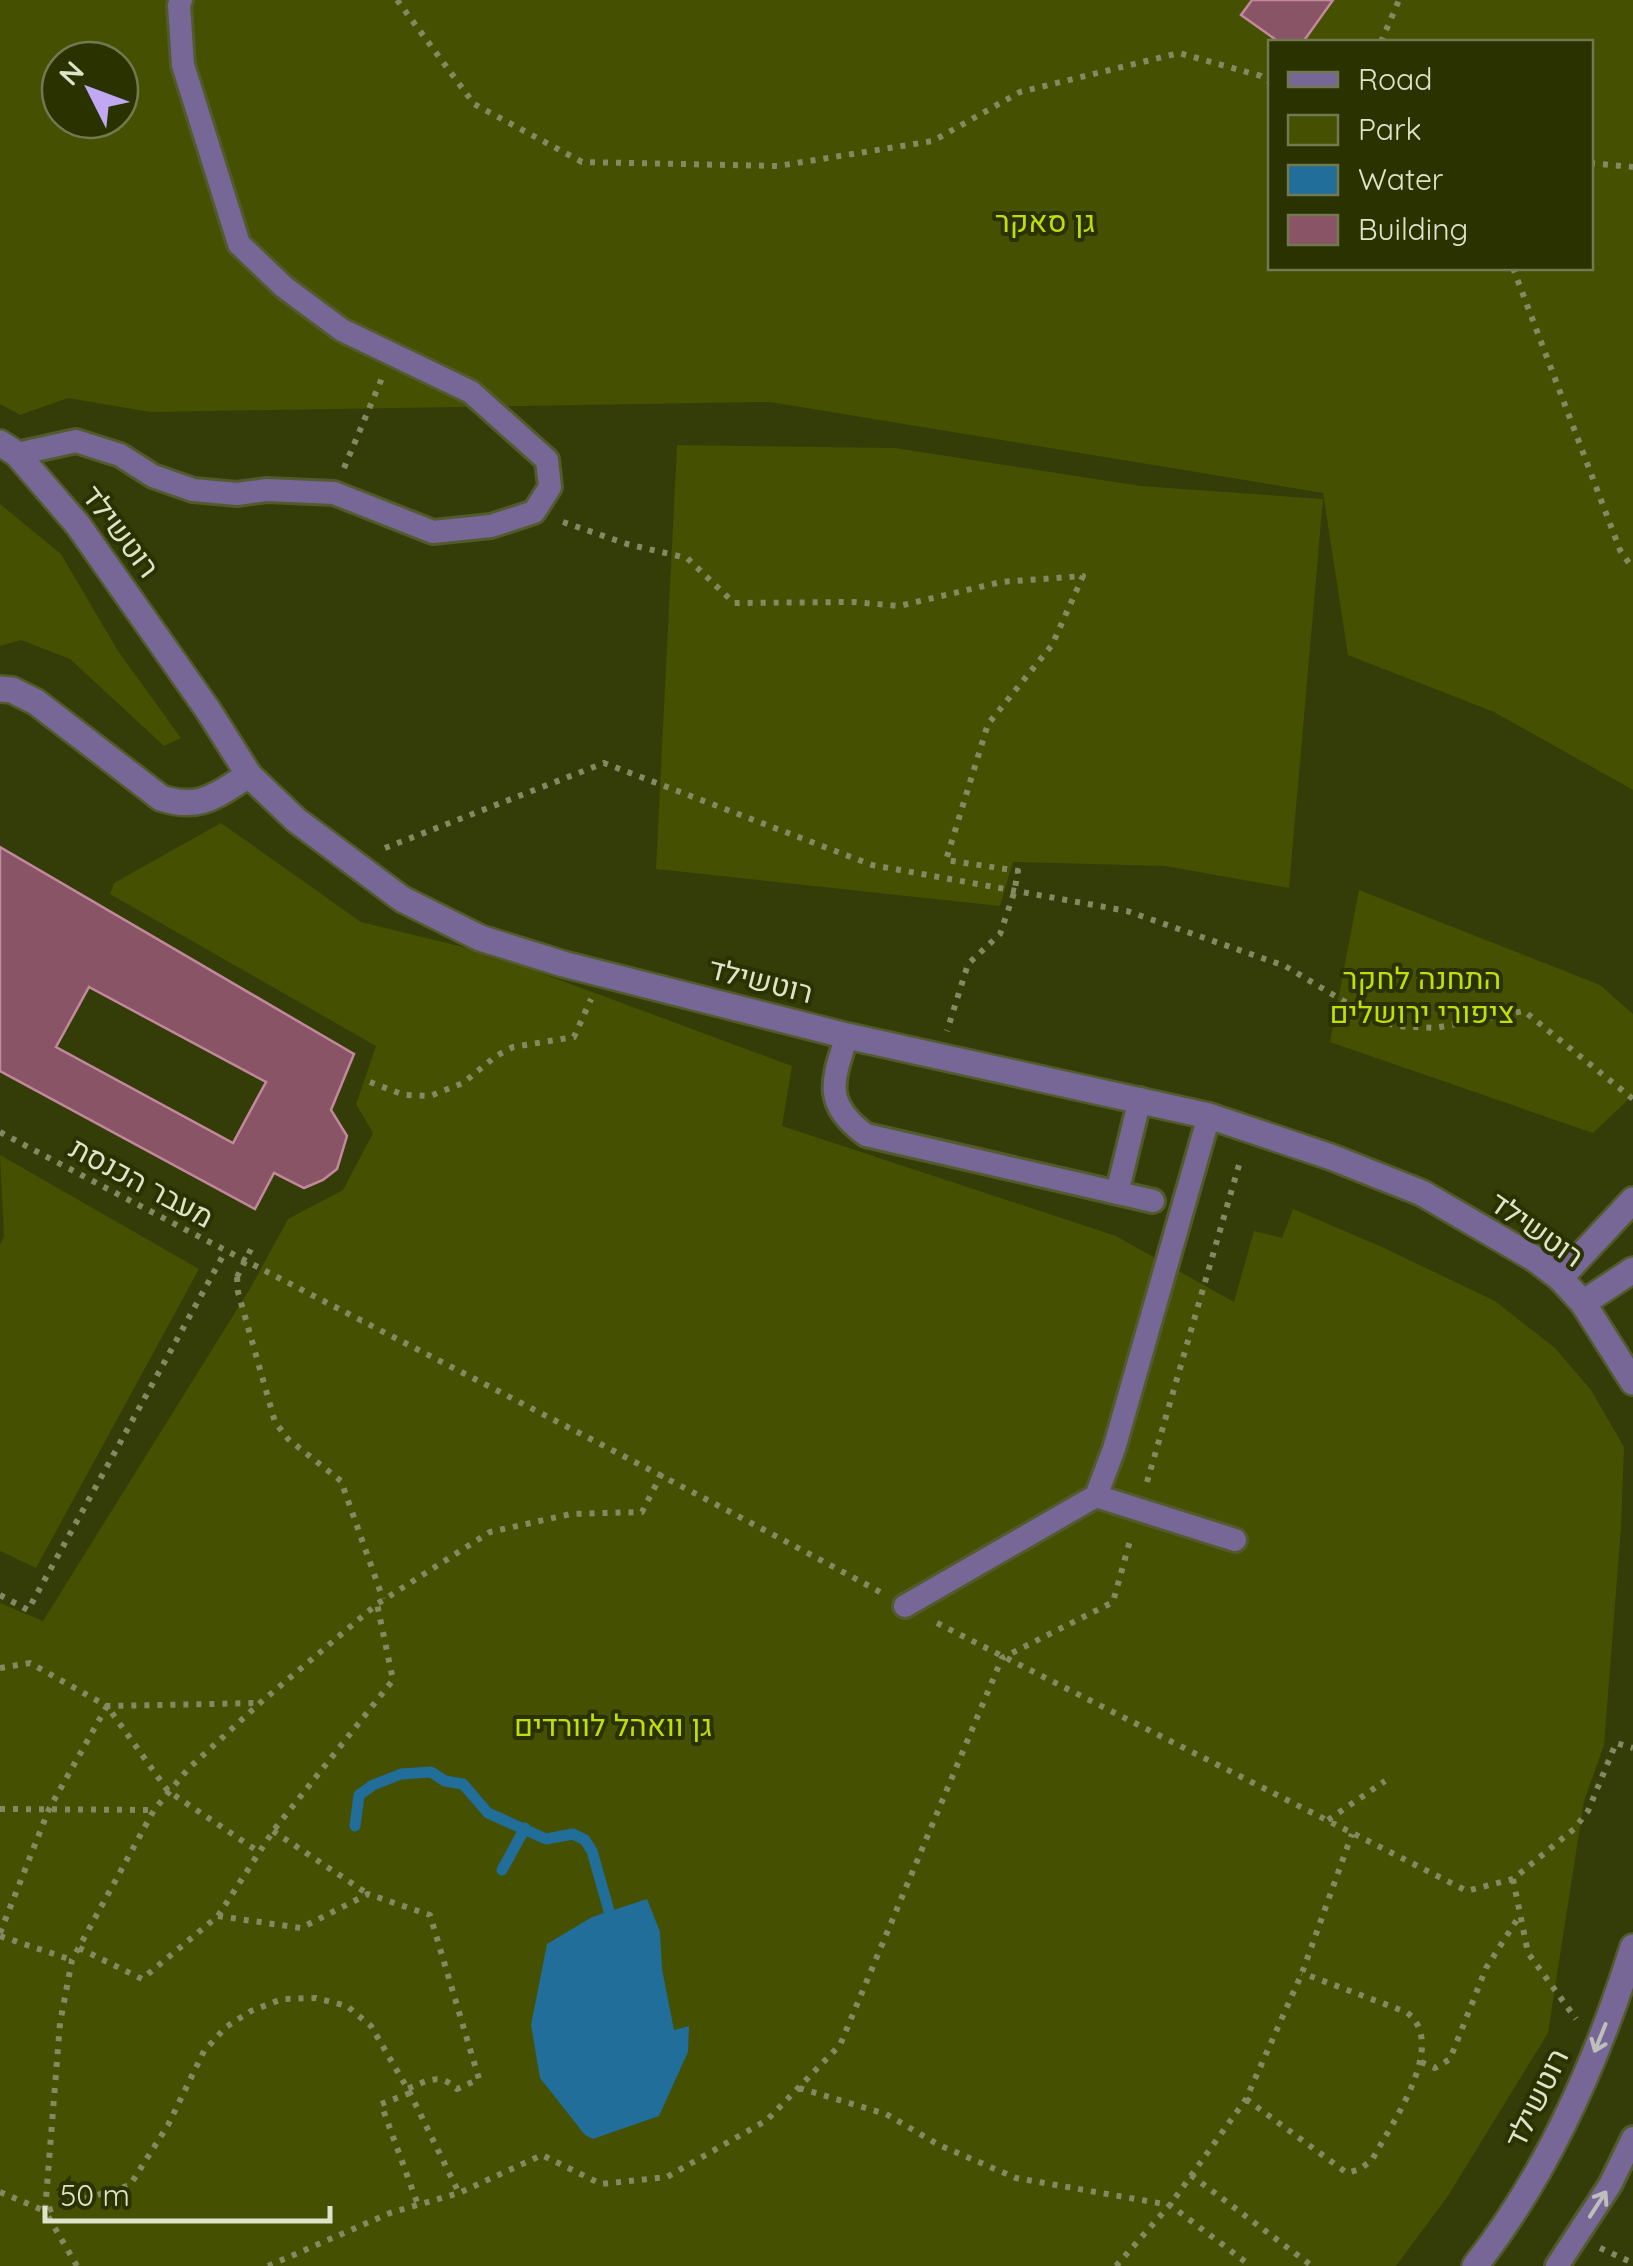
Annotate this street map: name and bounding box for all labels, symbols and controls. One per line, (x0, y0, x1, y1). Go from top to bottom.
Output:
north arrow (40, 40, 140, 140)
legend (1268, 40, 1593, 270)
text: N (51, 54, 91, 92)
text: Road (1358, 60, 1432, 98)
text: Park (1358, 110, 1422, 148)
text: Water (1358, 160, 1444, 198)
park label: גן סאקר (995, 202, 1095, 240)
text: Building (1358, 210, 1468, 248)
street label: רוטשילד (74, 477, 168, 585)
street label: רוטשילד (705, 949, 817, 1011)
park label: התחנה לחקר ציפורי ירושלים (1329, 959, 1515, 1031)
street label: מעבר הכנסת (64, 1128, 220, 1236)
street label: רוטשילד (1483, 1183, 1591, 1275)
park label: גן וואהל לוורדים (514, 1706, 712, 1744)
one-way arrow (1590, 2023, 1608, 2053)
street label: רוטשילד (1496, 2042, 1576, 2154)
scale bar (45, 2161, 330, 2223)
text: 50 m (60, 2176, 130, 2214)
one-way arrow (1588, 2190, 1608, 2218)

